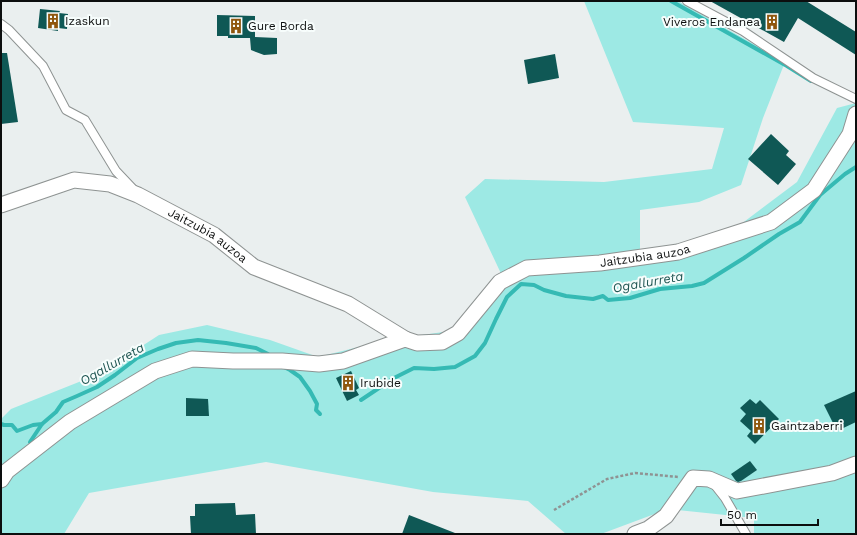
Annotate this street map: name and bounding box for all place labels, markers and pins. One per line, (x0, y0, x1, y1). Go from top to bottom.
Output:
building icon: Izaskun (44, 12, 62, 30)
building icon: Viveros Endanea (763, 13, 781, 31)
place label: Izaskun (65, 14, 110, 28)
place label: Viveros Endanea (663, 15, 760, 29)
building icon: Gure Borda (227, 17, 245, 35)
place label: Gure Borda (248, 19, 314, 33)
building icon: Irubide (339, 374, 357, 392)
place label: Irubide (360, 376, 401, 390)
building icon: Gaintzaberri (750, 417, 768, 435)
place label: Gaintzaberri (771, 419, 843, 433)

